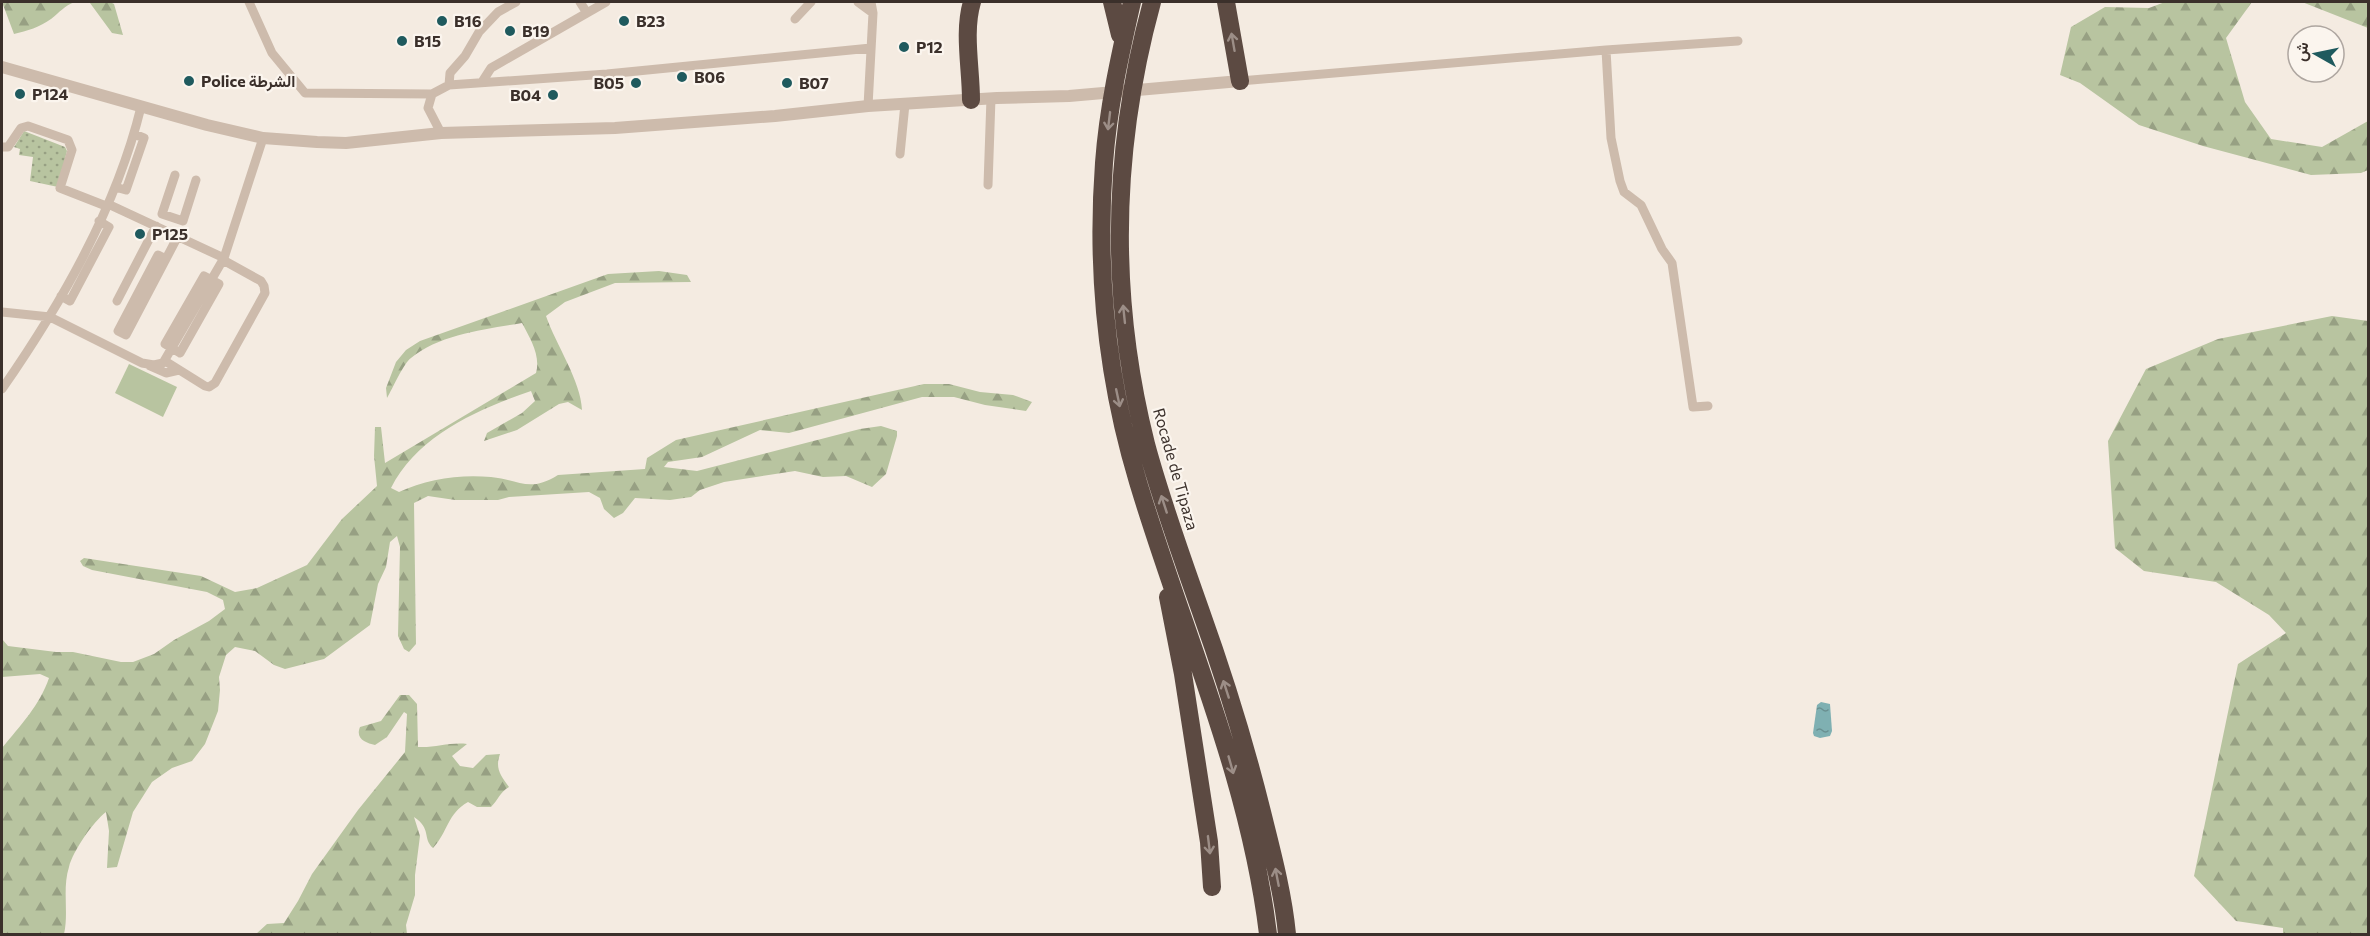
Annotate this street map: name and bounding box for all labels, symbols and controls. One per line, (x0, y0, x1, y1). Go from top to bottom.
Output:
place label: B16 (454, 11, 482, 30)
place label: B23 (636, 11, 665, 30)
marker: B16 (435, 14, 449, 28)
marker: B23 (617, 14, 631, 28)
place label: B19 (522, 21, 550, 40)
marker: B19 (503, 24, 517, 38)
north arrow (2286, 24, 2346, 84)
place label: B15 (414, 31, 441, 50)
one-way arrow (1227, 32, 1238, 52)
marker: B15 (395, 34, 409, 48)
place label: P12 (916, 37, 943, 56)
marker: P12 (897, 40, 911, 54)
text: ش (2290, 41, 2313, 63)
place label: B06 (694, 67, 725, 86)
marker: B06 (675, 70, 689, 84)
place label: Police الشرطة (201, 71, 295, 92)
place label: B05 (593, 73, 624, 92)
place label: B07 (799, 73, 829, 92)
marker: Police الشرطة (182, 74, 196, 88)
marker: B05 (629, 76, 643, 90)
marker: B07 (780, 76, 794, 90)
place label: P124 (32, 84, 69, 103)
place label: B04 (510, 85, 541, 104)
marker: P124 (13, 87, 27, 101)
marker: B04 (546, 88, 560, 102)
one-way arrow (1103, 110, 1114, 130)
place label: P125 (152, 224, 188, 243)
marker: P125 (133, 227, 147, 241)
one-way arrow (1118, 304, 1129, 324)
one-way arrow (1113, 388, 1125, 407)
street label: Rocade de Tipaza (1150, 406, 1203, 532)
one-way arrow (1158, 495, 1169, 514)
one-way arrow (1220, 680, 1231, 699)
one-way arrow (1226, 755, 1237, 774)
one-way arrow (1204, 834, 1215, 854)
one-way arrow (1271, 868, 1282, 887)

